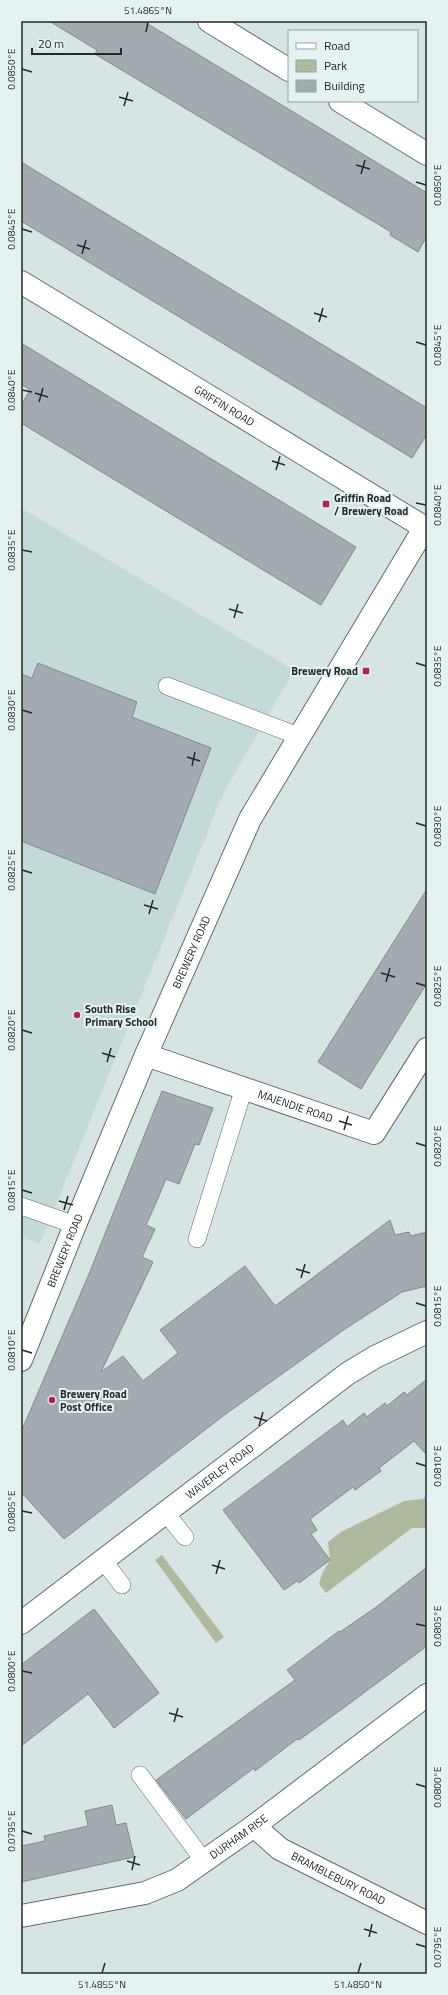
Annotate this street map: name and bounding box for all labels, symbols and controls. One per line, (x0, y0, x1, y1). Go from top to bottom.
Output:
text: 51.4865°N (124, 3, 172, 18)
scale bar (32, 30, 121, 56)
legend (288, 30, 418, 102)
text: 20 m (38, 34, 64, 53)
text: Road (324, 36, 350, 55)
text: 0.0850°E (4, 48, 19, 90)
text: Park (324, 56, 347, 75)
text: Building (324, 76, 365, 95)
text: 0.0850°E (430, 164, 445, 206)
text: 0.0845°E (4, 208, 19, 250)
text: 0.0845°E (430, 324, 445, 366)
text: 0.0840°E (4, 369, 19, 411)
street label: GRIFFIN ROAD (191, 381, 258, 430)
text: 0.0840°E (430, 484, 445, 526)
place label: Griffin Road / Brewery Road (334, 490, 408, 519)
marker: Griffin Road / Brewery Road (321, 499, 331, 509)
text: 0.0835°E (4, 529, 19, 571)
text: 0.0835°E (430, 645, 445, 687)
place label: Brewery Road (291, 663, 358, 679)
marker: Brewery Road (361, 666, 371, 676)
text: 0.0830°E (4, 689, 19, 731)
text: 0.0830°E (430, 805, 445, 847)
text: 0.0825°E (4, 849, 19, 891)
street label: BREWERY ROAD (168, 913, 214, 991)
text: 0.0825°E (430, 965, 445, 1007)
place label: South Rise Primary School (85, 1001, 157, 1030)
text: 0.0820°E (4, 1009, 19, 1051)
marker: South Rise Primary School (72, 1010, 82, 1020)
street label: MAJENDIE ROAD (256, 1086, 335, 1126)
text: 0.0820°E (430, 1125, 445, 1167)
text: 0.0815°E (4, 1169, 19, 1211)
street label: BREWERY ROAD (43, 1211, 87, 1290)
text: 0.0815°E (430, 1285, 445, 1327)
text: 0.0810°E (4, 1329, 19, 1371)
place label: Brewery Road Post Office (60, 1386, 127, 1415)
marker: Brewery Road Post Office (47, 1395, 57, 1405)
street label: WAVERLEY ROAD (182, 1440, 257, 1503)
text: 0.0810°E (430, 1445, 445, 1487)
text: 0.0805°E (4, 1490, 19, 1532)
text: 0.0805°E (430, 1605, 445, 1647)
text: 0.0800°E (4, 1650, 19, 1692)
text: 0.0800°E (430, 1766, 445, 1808)
text: 0.0795°E (4, 1810, 19, 1852)
street label: DURHAM RISE (206, 1810, 271, 1863)
street label: BRAMBLEBURY ROAD (288, 1848, 388, 1909)
text: 0.0795°E (430, 1926, 445, 1968)
text: 51.4855°N (78, 1977, 126, 1992)
text: 51.4850°N (334, 1977, 382, 1992)

